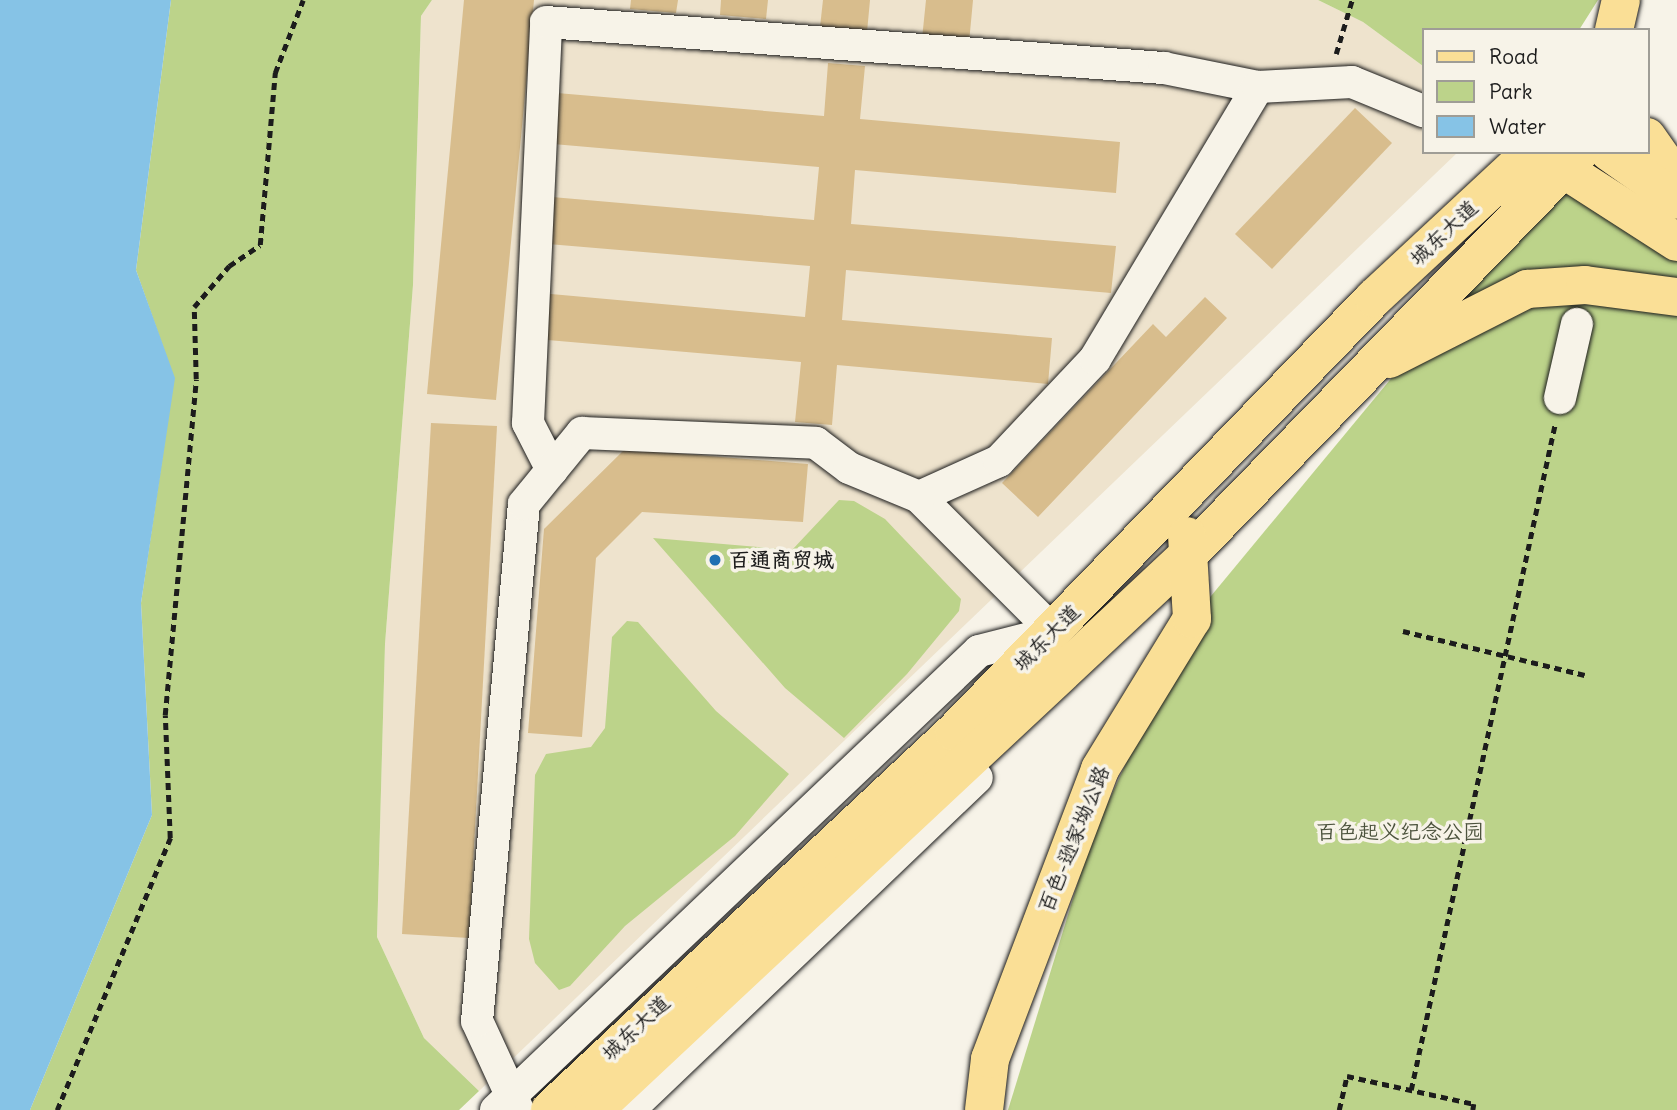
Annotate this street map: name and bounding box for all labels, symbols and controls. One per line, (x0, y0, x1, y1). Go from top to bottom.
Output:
legend (1422, 28, 1649, 154)
text: Road (1489, 43, 1538, 70)
text: Park (1489, 78, 1532, 105)
text: Water (1489, 113, 1546, 140)
street label: 城东大道 (1405, 195, 1483, 271)
place label: 百通商贸城 (729, 547, 834, 573)
marker: 百通商贸城 (707, 552, 723, 568)
street label: 城东大道 (1008, 599, 1086, 677)
street label: 百色-逊家坳公路 (1033, 762, 1115, 916)
park label: 百色起义纪念公园 (1316, 819, 1484, 845)
street label: 城东大道 (597, 990, 675, 1066)

